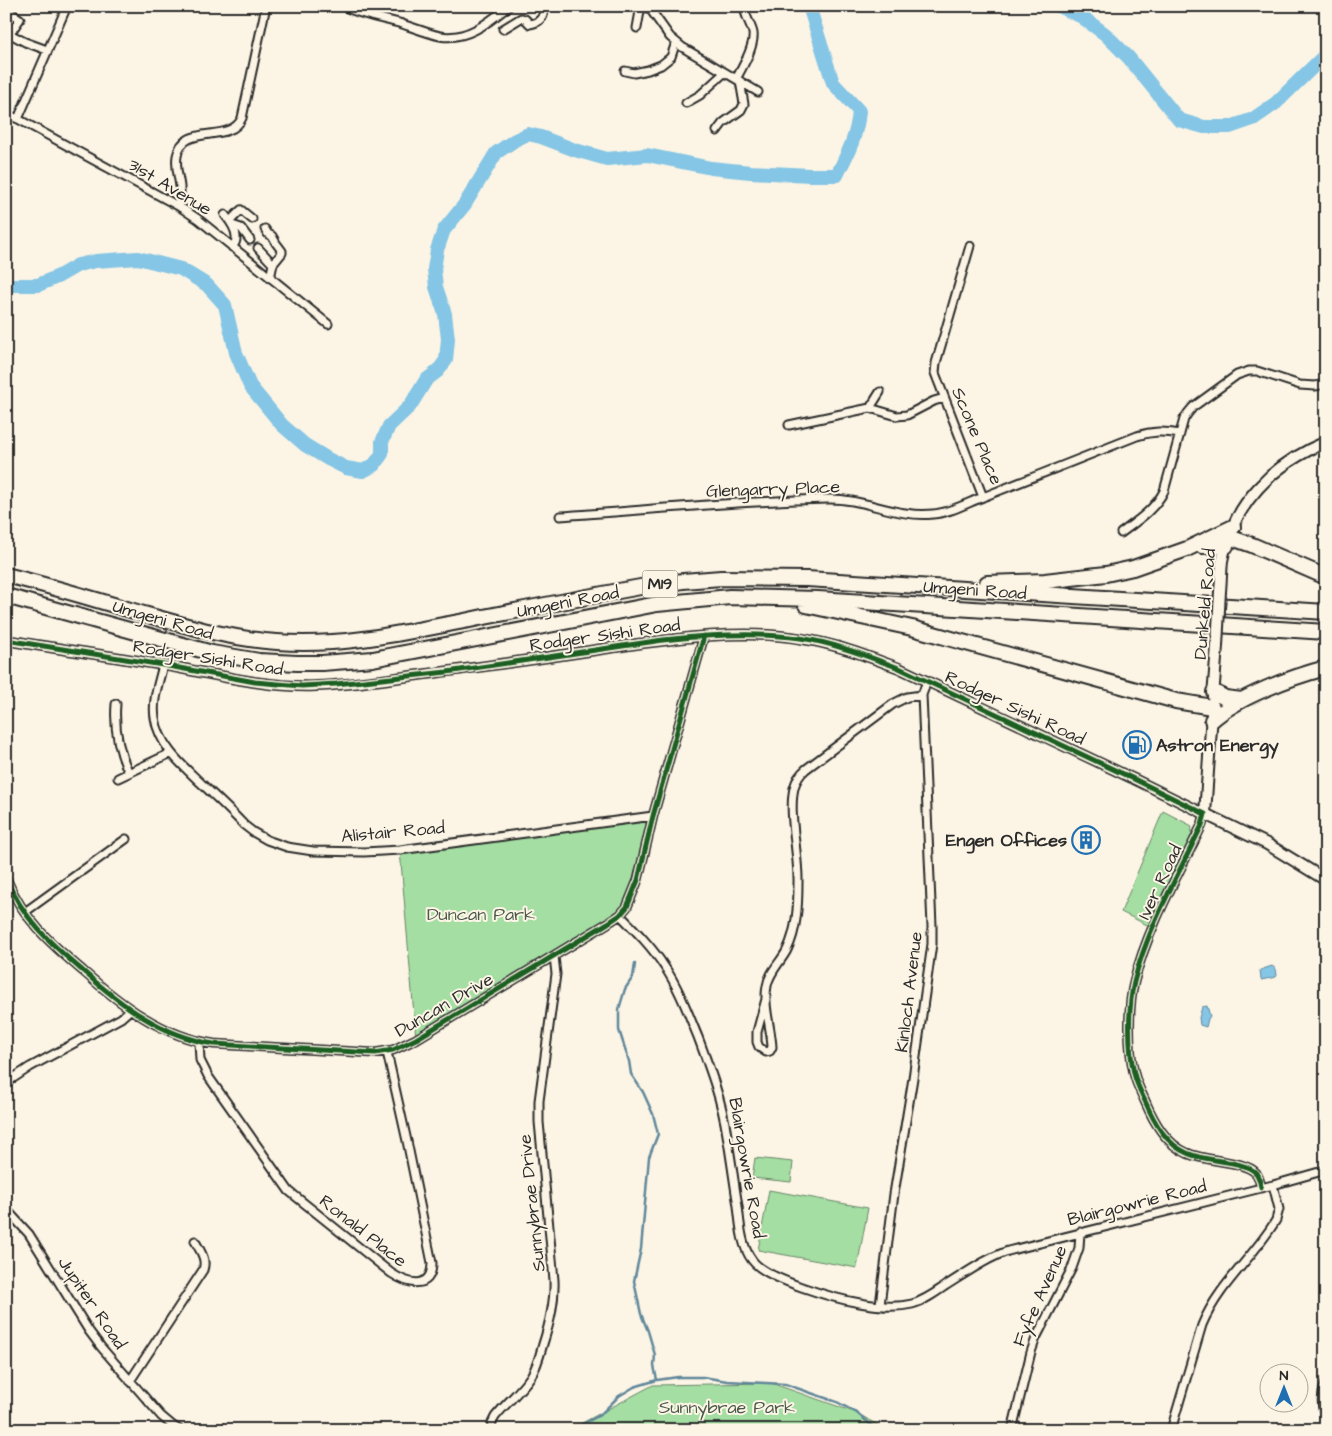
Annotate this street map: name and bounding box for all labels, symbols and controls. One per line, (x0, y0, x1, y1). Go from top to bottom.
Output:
street label: 31st Avenue (124, 152, 217, 222)
street label: Scone Place (945, 383, 1009, 489)
street label: Glengarry Place (706, 474, 841, 505)
street label: Dunkeld Road (1188, 548, 1222, 660)
road number: M19 (642, 570, 678, 598)
street label: Umgeni Road (922, 574, 1027, 607)
street label: Umgeni Road (515, 580, 621, 625)
street label: Umgeni Road (110, 594, 216, 647)
street label: Rodger Sishi Road (528, 612, 682, 659)
street label: Rodger Sishi Road (131, 634, 285, 683)
street label: Rodger Sishi Road (940, 665, 1089, 752)
fuel station icon: Astron Energy (1122, 730, 1152, 760)
place label: Astron Energy (1156, 733, 1279, 759)
street label: Alistair Road (340, 815, 446, 849)
building icon: Engen Offices (1071, 825, 1101, 855)
place label: Engen Offices (946, 828, 1067, 854)
street label: Iver Road (1132, 840, 1188, 924)
park label: Duncan Park (427, 902, 535, 927)
street label: Kinloch Avenue (889, 930, 929, 1054)
street label: Duncan Drive (390, 967, 498, 1043)
street label: Blairgowrie Road (721, 1096, 772, 1240)
street label: Sunnybrae Drive (512, 1133, 553, 1273)
street label: Blairgowrie Road (1065, 1174, 1209, 1233)
street label: Ronald Place (314, 1189, 412, 1273)
street label: Fyfe Avenue (1007, 1241, 1074, 1351)
street label: Jupiter Road (52, 1252, 132, 1354)
north arrow (1260, 1364, 1310, 1414)
text: N (1280, 1366, 1289, 1386)
park label: Sunnybrae Park (659, 1395, 795, 1421)

